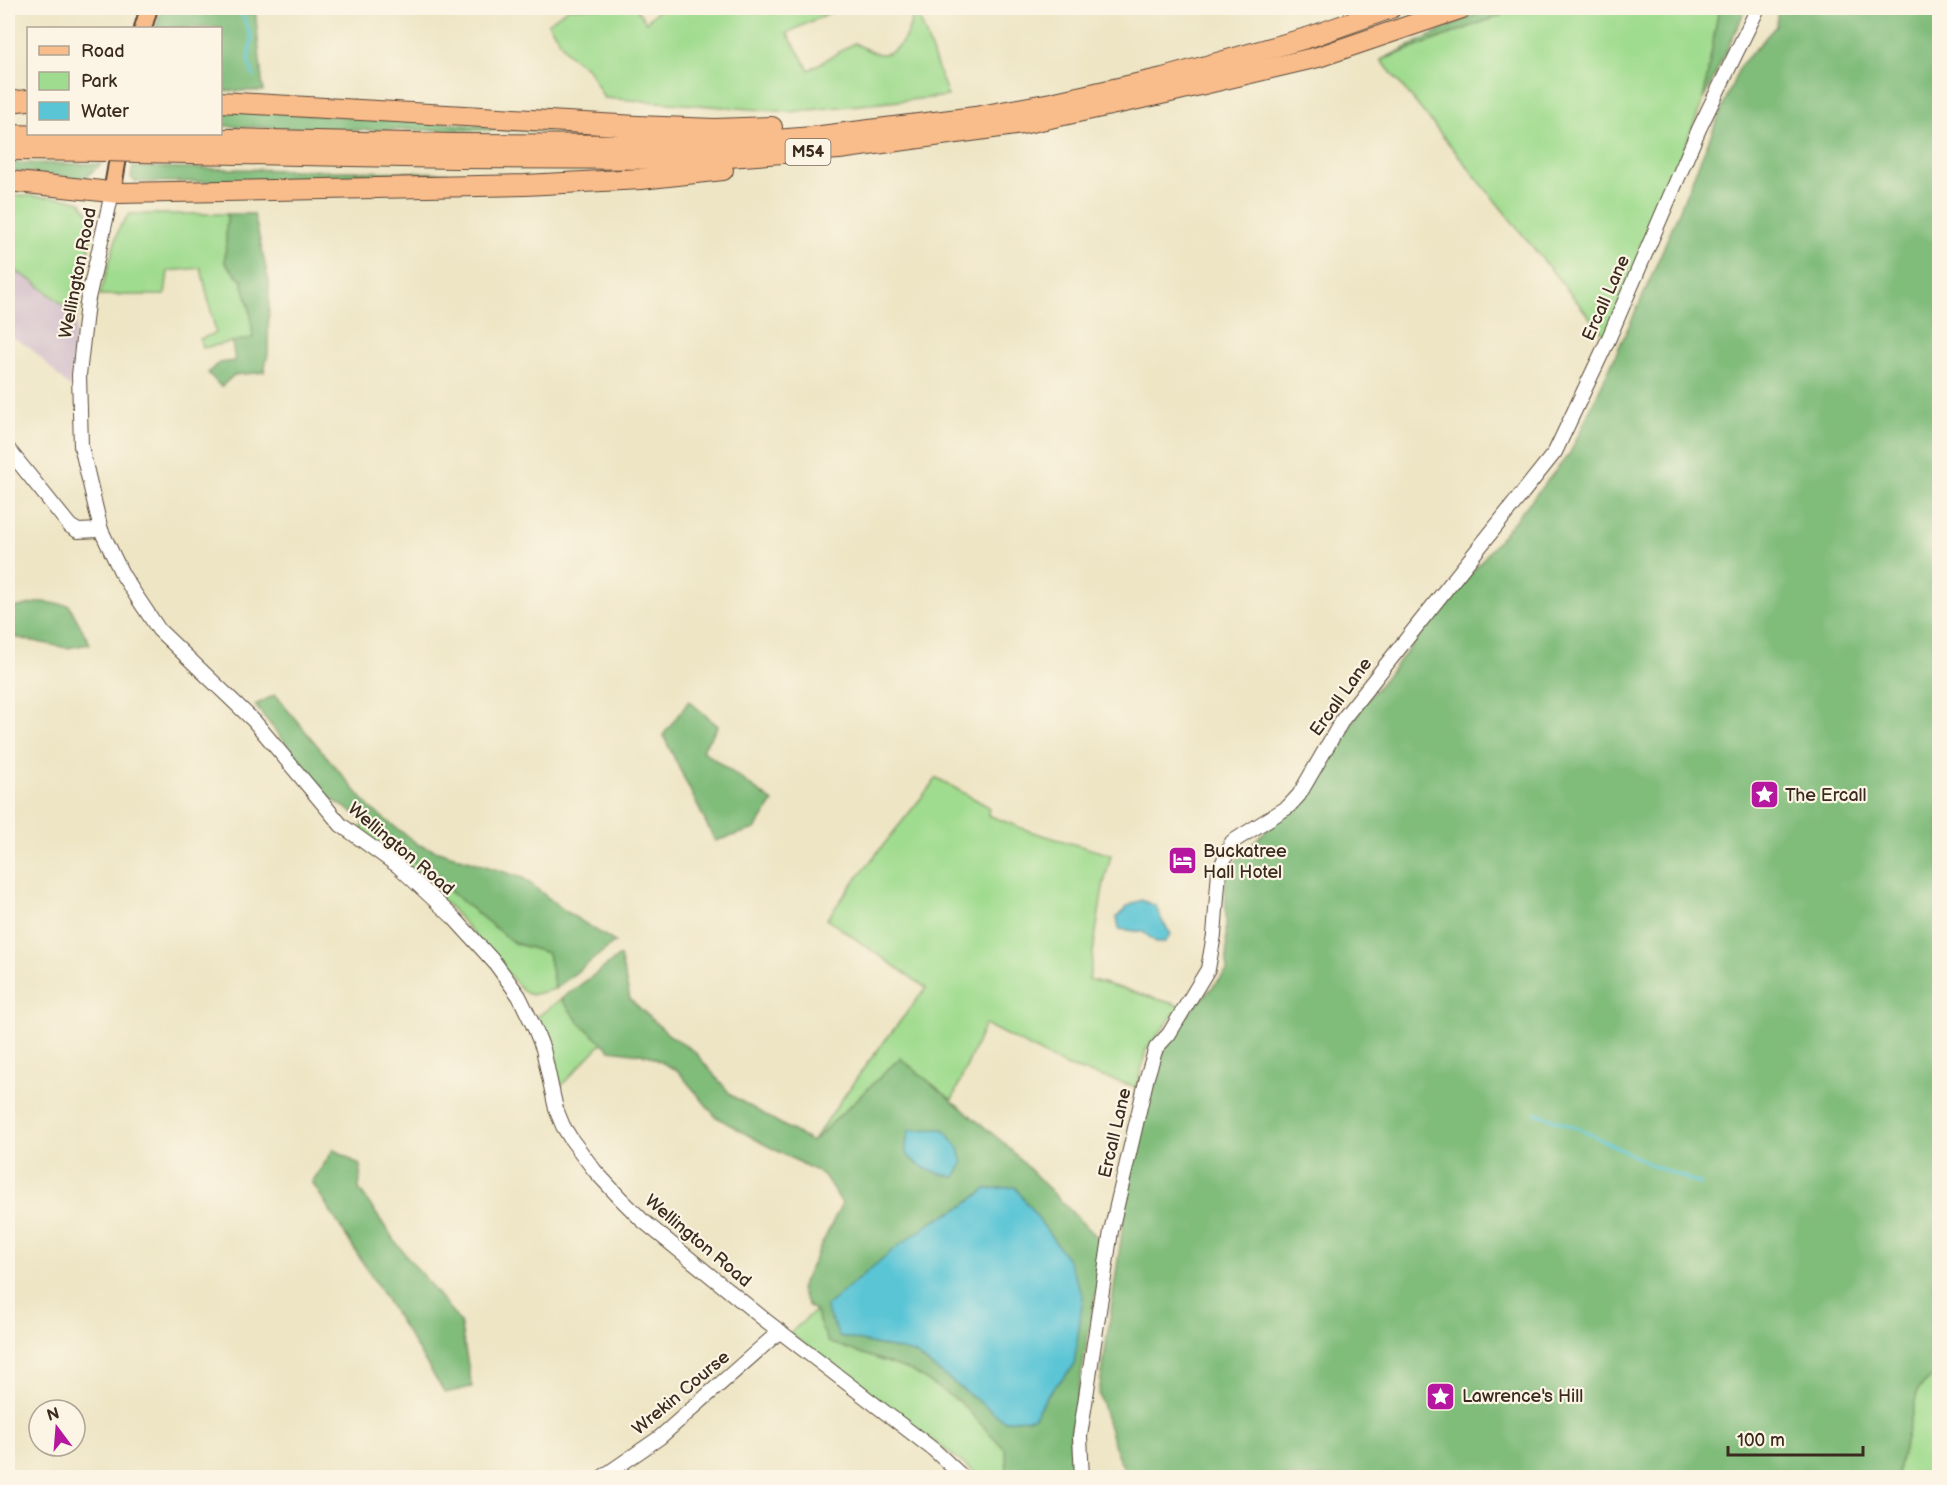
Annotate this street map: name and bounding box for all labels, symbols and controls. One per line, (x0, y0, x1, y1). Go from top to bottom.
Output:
legend (27, 27, 222, 135)
text: Road (81, 41, 125, 62)
text: Park (81, 71, 117, 92)
text: Water (81, 101, 129, 122)
road number: M54 (786, 139, 830, 165)
street label: Wellington Road (55, 206, 101, 340)
street label: Ercall Lane (1578, 252, 1634, 344)
street label: Ercall Lane (1306, 654, 1377, 740)
place icon: The Ercall (1748, 779, 1780, 811)
place label: The Ercall (1785, 785, 1867, 806)
street label: Wellington Road (343, 798, 459, 900)
place label: Buckatree Hall Hotel (1203, 841, 1287, 883)
hotel icon: Buckatree Hall Hotel (1166, 845, 1198, 877)
street label: Ercall Lane (1094, 1086, 1136, 1180)
street label: Wellington Road (640, 1190, 756, 1292)
street label: Wrekin Course (628, 1346, 734, 1440)
place icon: Lawrence's Hill (1425, 1380, 1457, 1412)
place label: Lawrence's Hill (1462, 1386, 1583, 1407)
north arrow (27, 1398, 87, 1458)
text: N (45, 1404, 62, 1426)
scale bar (1728, 1419, 1863, 1457)
text: 100 m (1737, 1430, 1785, 1451)

